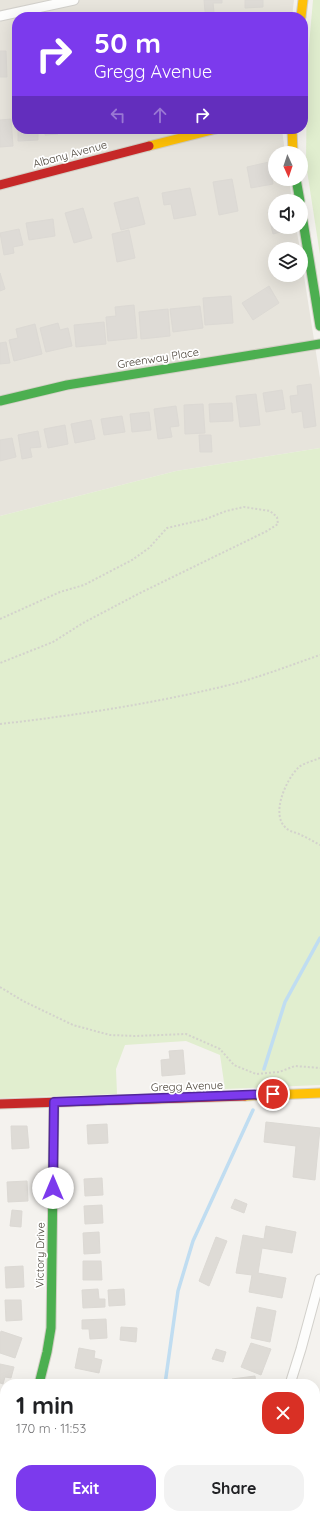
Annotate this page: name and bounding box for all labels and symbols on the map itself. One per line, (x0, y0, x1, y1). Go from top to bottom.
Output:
street label: Albany Avenue (31, 137, 109, 171)
north arrow (268, 146, 308, 186)
street label: Greenway Place (116, 345, 200, 371)
pin (256, 1077, 290, 1111)
street label: Gregg Avenue (151, 1078, 223, 1094)
position arrow (32, 1167, 74, 1209)
street label: Victory Drive (32, 1222, 48, 1288)

